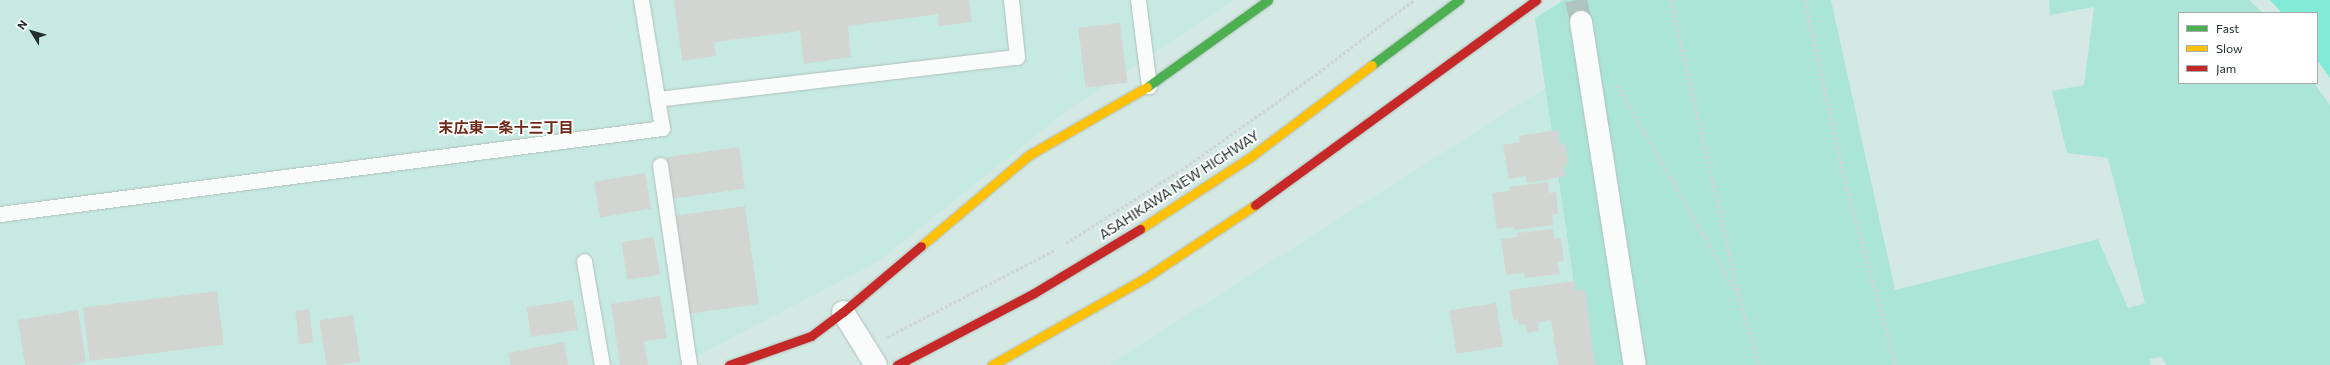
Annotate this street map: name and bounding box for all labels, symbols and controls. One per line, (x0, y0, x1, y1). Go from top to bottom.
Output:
north arrow (12, 12, 52, 52)
legend (2178, 12, 2318, 84)
text: N (14, 17, 30, 32)
text: Fast (2216, 21, 2239, 35)
text: Slow (2216, 41, 2243, 55)
text: Jam (2216, 61, 2236, 75)
district label: 末広東一条十三丁目 (439, 119, 573, 137)
street label: ASAHIKAWA NEW HIGHWAY (1096, 127, 1262, 243)

